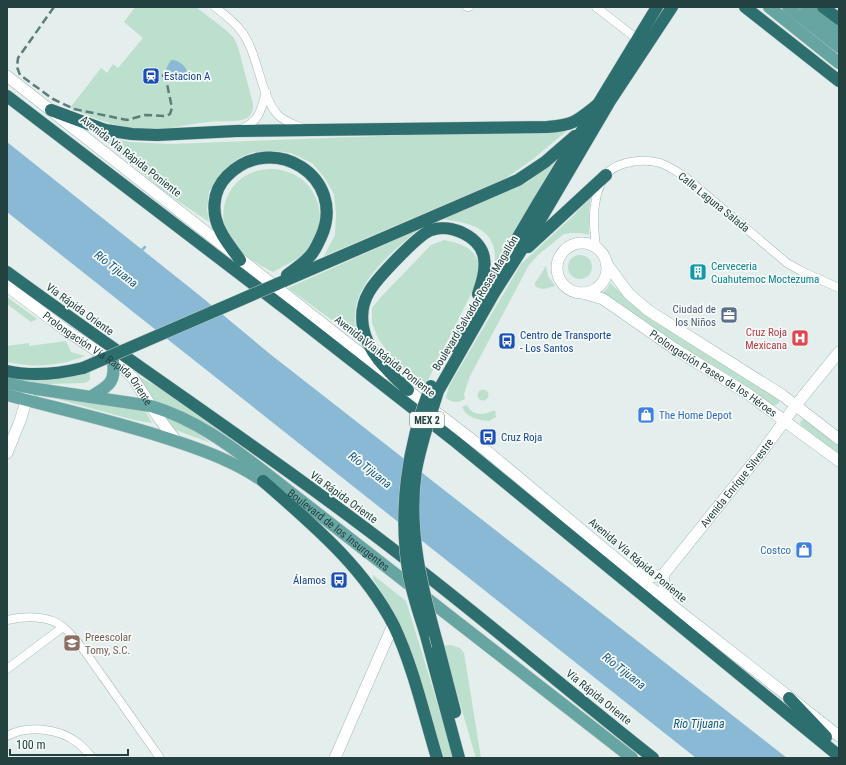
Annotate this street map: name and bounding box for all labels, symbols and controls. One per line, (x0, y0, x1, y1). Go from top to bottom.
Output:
station icon: Estacion A (141, 66, 161, 86)
place label: Estacion A (164, 70, 211, 83)
street label: Avenida Vía Rápida Poniente (78, 113, 184, 200)
street label: Calle Laguna Salada (675, 170, 752, 235)
street label: Boulevard Salvador Rosas Magallón (430, 233, 521, 373)
water label: Río Tijuana (92, 248, 140, 290)
place label: Cerveceria Cuahutemoc Moctezuma (711, 260, 819, 286)
building icon: Cerveceria Cuahutemoc Moctezuma (688, 262, 708, 282)
street label: Vía Rápida Oriente (43, 281, 116, 338)
place label: Ciudad de los Niños (673, 303, 716, 329)
office icon: Ciudad de los Niños (719, 305, 739, 325)
street label: Prolongación Vía Rápida Oriente (40, 309, 155, 408)
street label: Avenida Vía Rápida Poniente (332, 313, 438, 400)
place label: Cruz Roja Mexicana (745, 326, 787, 352)
street label: Prolongación Paseo de los Héroes (647, 327, 779, 420)
hospital icon: Cruz Roja Mexicana (790, 328, 810, 348)
place label: Centro de Transporte - Los Santos (520, 329, 611, 355)
bus stop icon: Centro de Transporte - Los Santos (497, 331, 517, 351)
shop icon: The Home Depot (636, 405, 656, 425)
place label: The Home Depot (659, 409, 732, 422)
road number: MEX 2 (410, 412, 444, 428)
bus stop icon: Cruz Roja (478, 427, 498, 447)
place label: Cruz Roja (501, 431, 542, 444)
street label: Avenida Enríque Silvestre (698, 436, 776, 530)
water label: Río Tijuana (346, 449, 394, 491)
street label: Vía Rápida Oriente (307, 469, 380, 526)
street label: Boulevard de los Insurgentes (285, 487, 392, 574)
street label: Avenida Vía Rápida Poniente (586, 516, 689, 605)
shop icon: Costco (794, 540, 814, 560)
place label: Costco (760, 544, 791, 557)
bus stop icon: Álamos (329, 570, 349, 590)
place label: Álamos (293, 574, 326, 587)
place label: Preescolar Tomy, S.C. (85, 631, 132, 657)
school or university icon: Preescolar Tomy, S.C. (62, 633, 82, 653)
water label: Río Tijuana (600, 650, 648, 692)
street label: Vía Rápida Oriente (563, 667, 634, 728)
water label: Rio Tijuana (674, 717, 724, 731)
scale bar (10, 731, 128, 757)
text: 100 m (16, 738, 46, 752)

